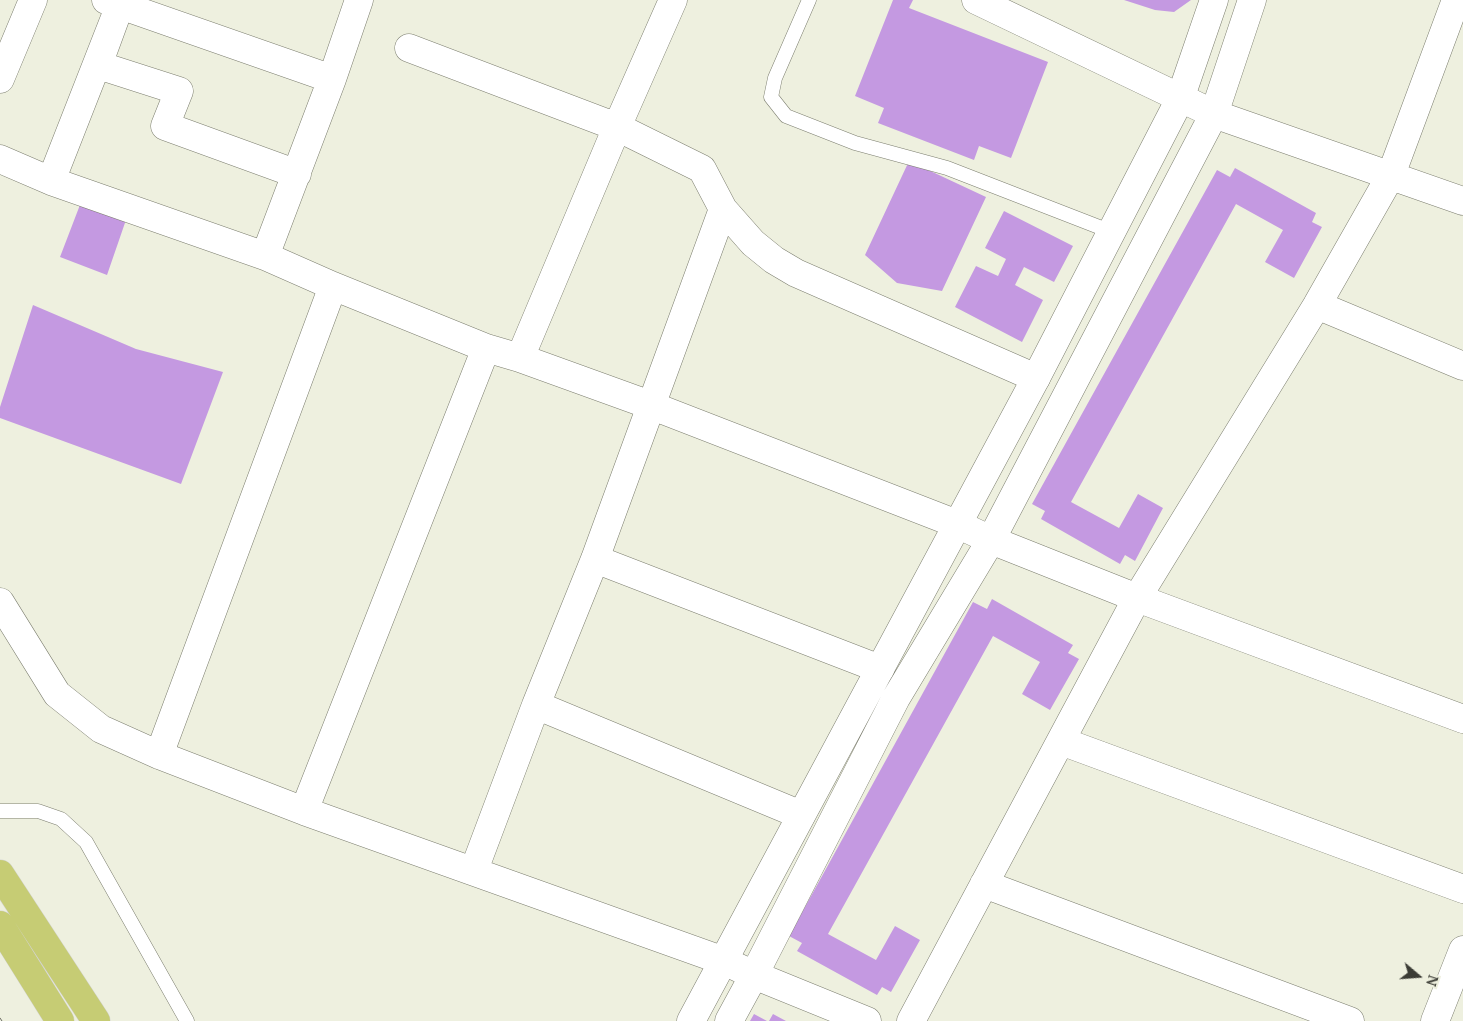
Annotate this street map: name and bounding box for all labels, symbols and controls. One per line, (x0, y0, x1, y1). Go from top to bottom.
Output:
north arrow (1393, 951, 1443, 1001)
text: N (1422, 973, 1443, 989)

